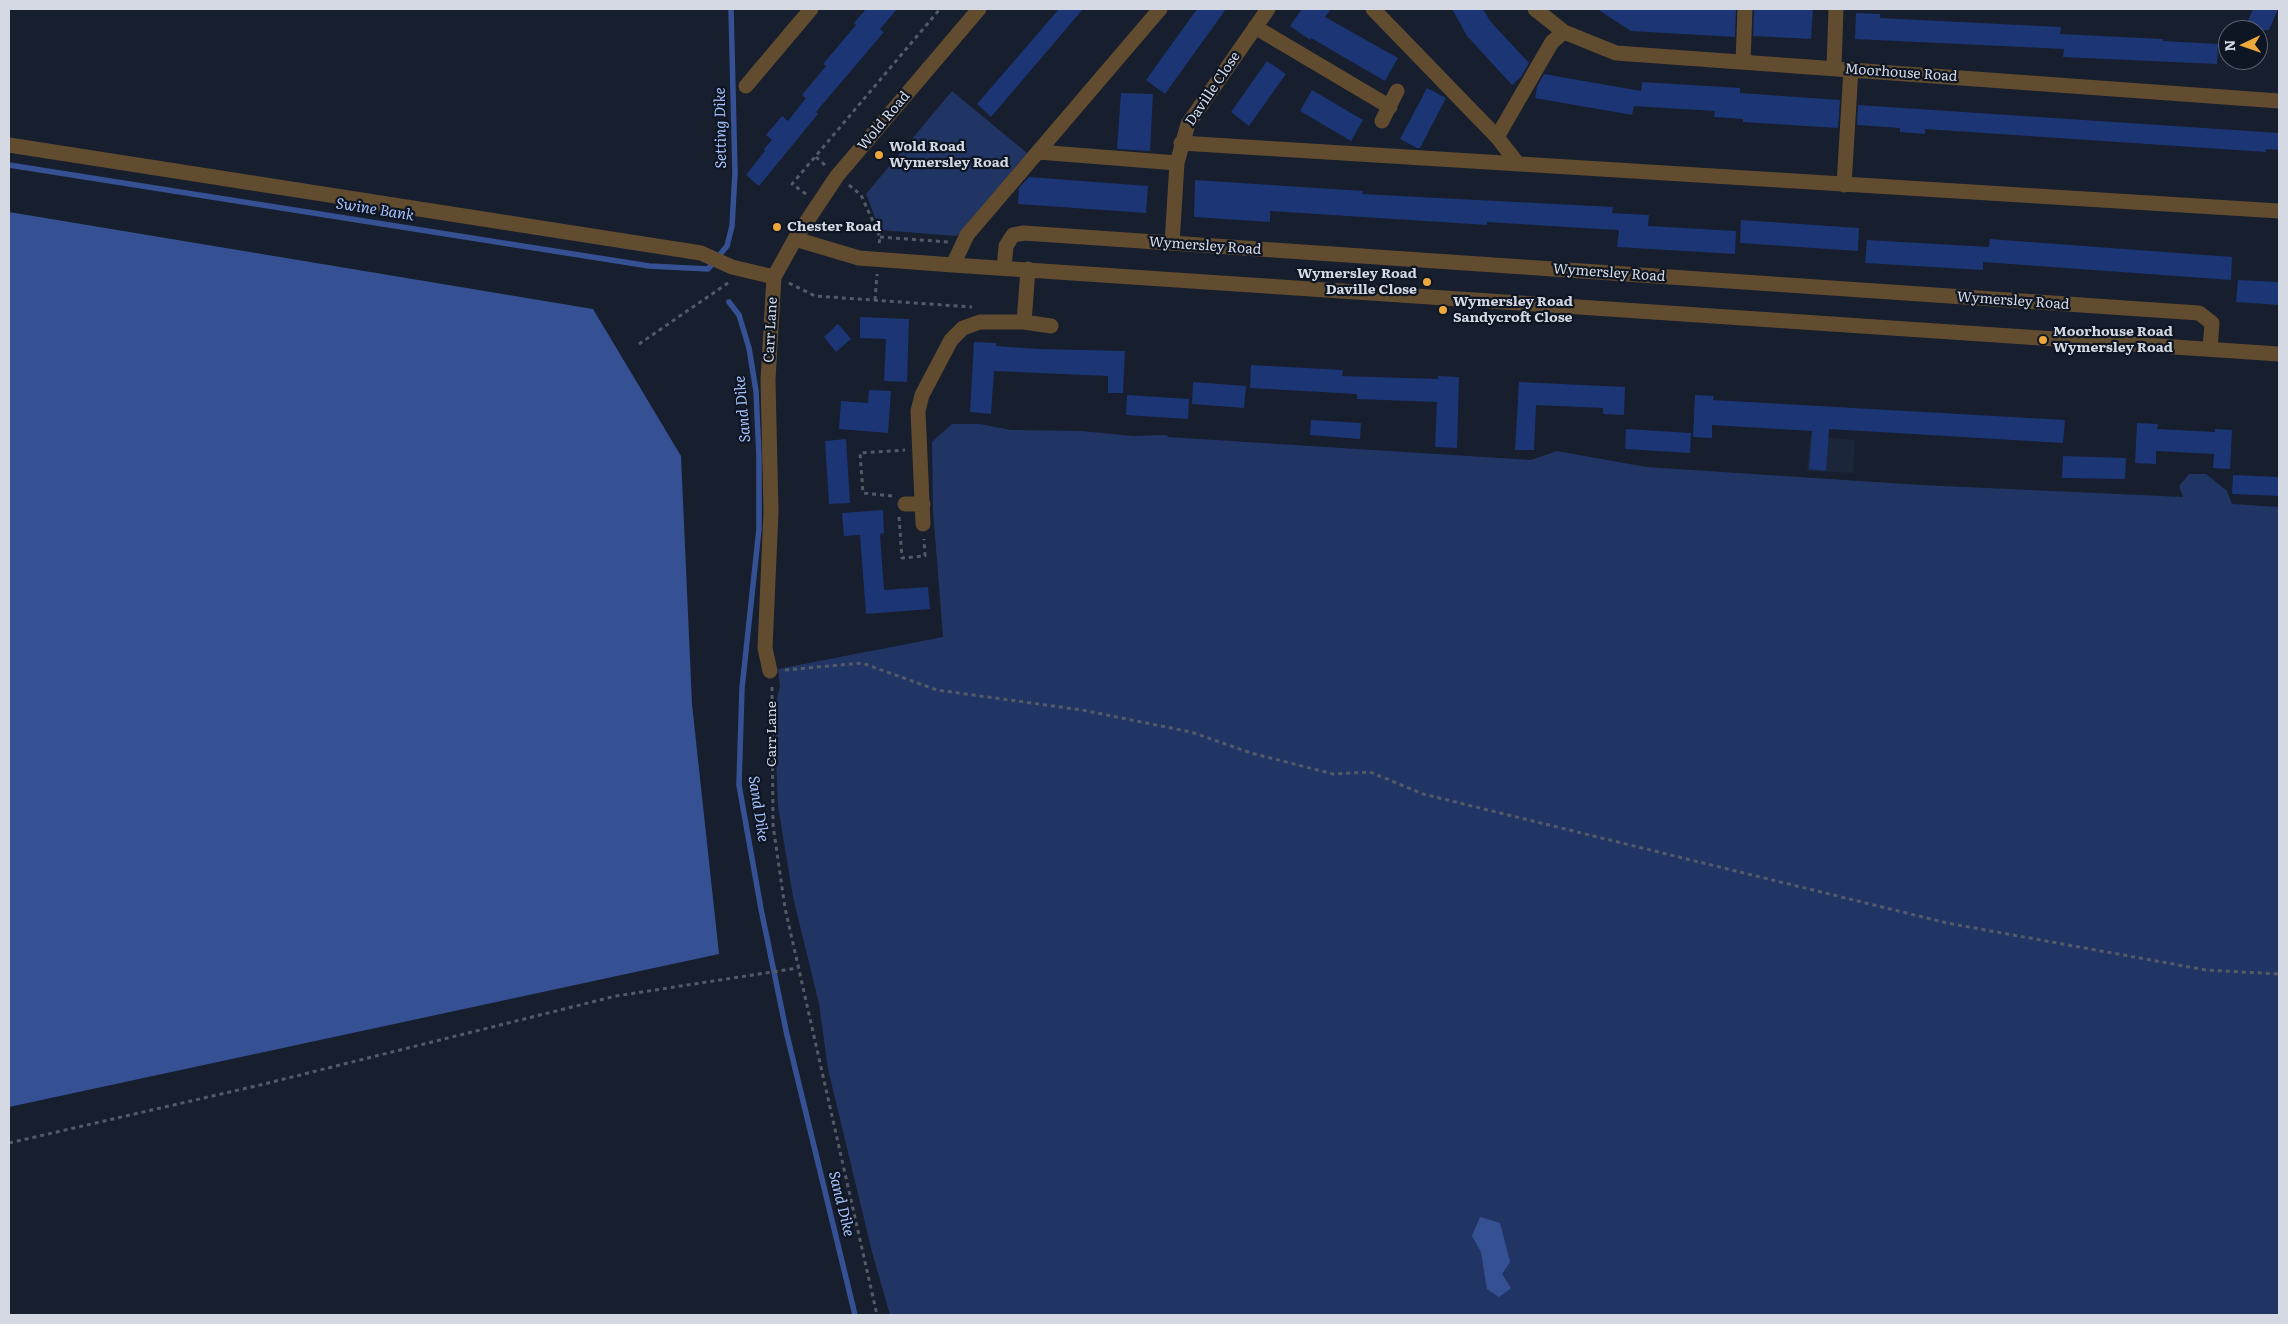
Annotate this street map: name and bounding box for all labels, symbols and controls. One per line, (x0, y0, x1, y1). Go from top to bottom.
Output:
north arrow (2218, 20, 2268, 70)
text: N (2219, 39, 2239, 52)
street label: Daville Close (1182, 49, 1244, 129)
street label: Moorhouse Road (1844, 61, 1958, 85)
water label: Setting Dike (711, 87, 731, 169)
street label: Wold Road (854, 88, 914, 154)
place label: Wold Road Wymersley Road (889, 139, 1009, 172)
marker: Wold Road Wymersley Road (873, 149, 885, 161)
water label: Swine Bank (335, 195, 415, 225)
place label: Chester Road (787, 219, 881, 235)
marker: Chester Road (771, 221, 783, 233)
street label: Wymersley Road (1148, 234, 1262, 258)
street label: Wymersley Road (1552, 261, 1666, 285)
place label: Wymersley Road Daville Close (1297, 266, 1417, 298)
marker: Wymersley Road Daville Close (1421, 276, 1433, 288)
street label: Wymersley Road (1956, 289, 2070, 313)
place label: Wymersley Road Sandycroft Close (1453, 294, 1573, 326)
street label: Carr Lane (761, 297, 781, 363)
marker: Wymersley Road Sandycroft Close (1437, 304, 1449, 316)
place label: Moorhouse Road Wymersley Road (2053, 324, 2173, 357)
marker: Moorhouse Road Wymersley Road (2037, 334, 2049, 346)
water label: Sand Dike (731, 375, 755, 443)
street label: Carr Lane (764, 701, 780, 767)
water label: Sand Dike (744, 775, 772, 843)
water label: Sand Dike (824, 1169, 858, 1239)

